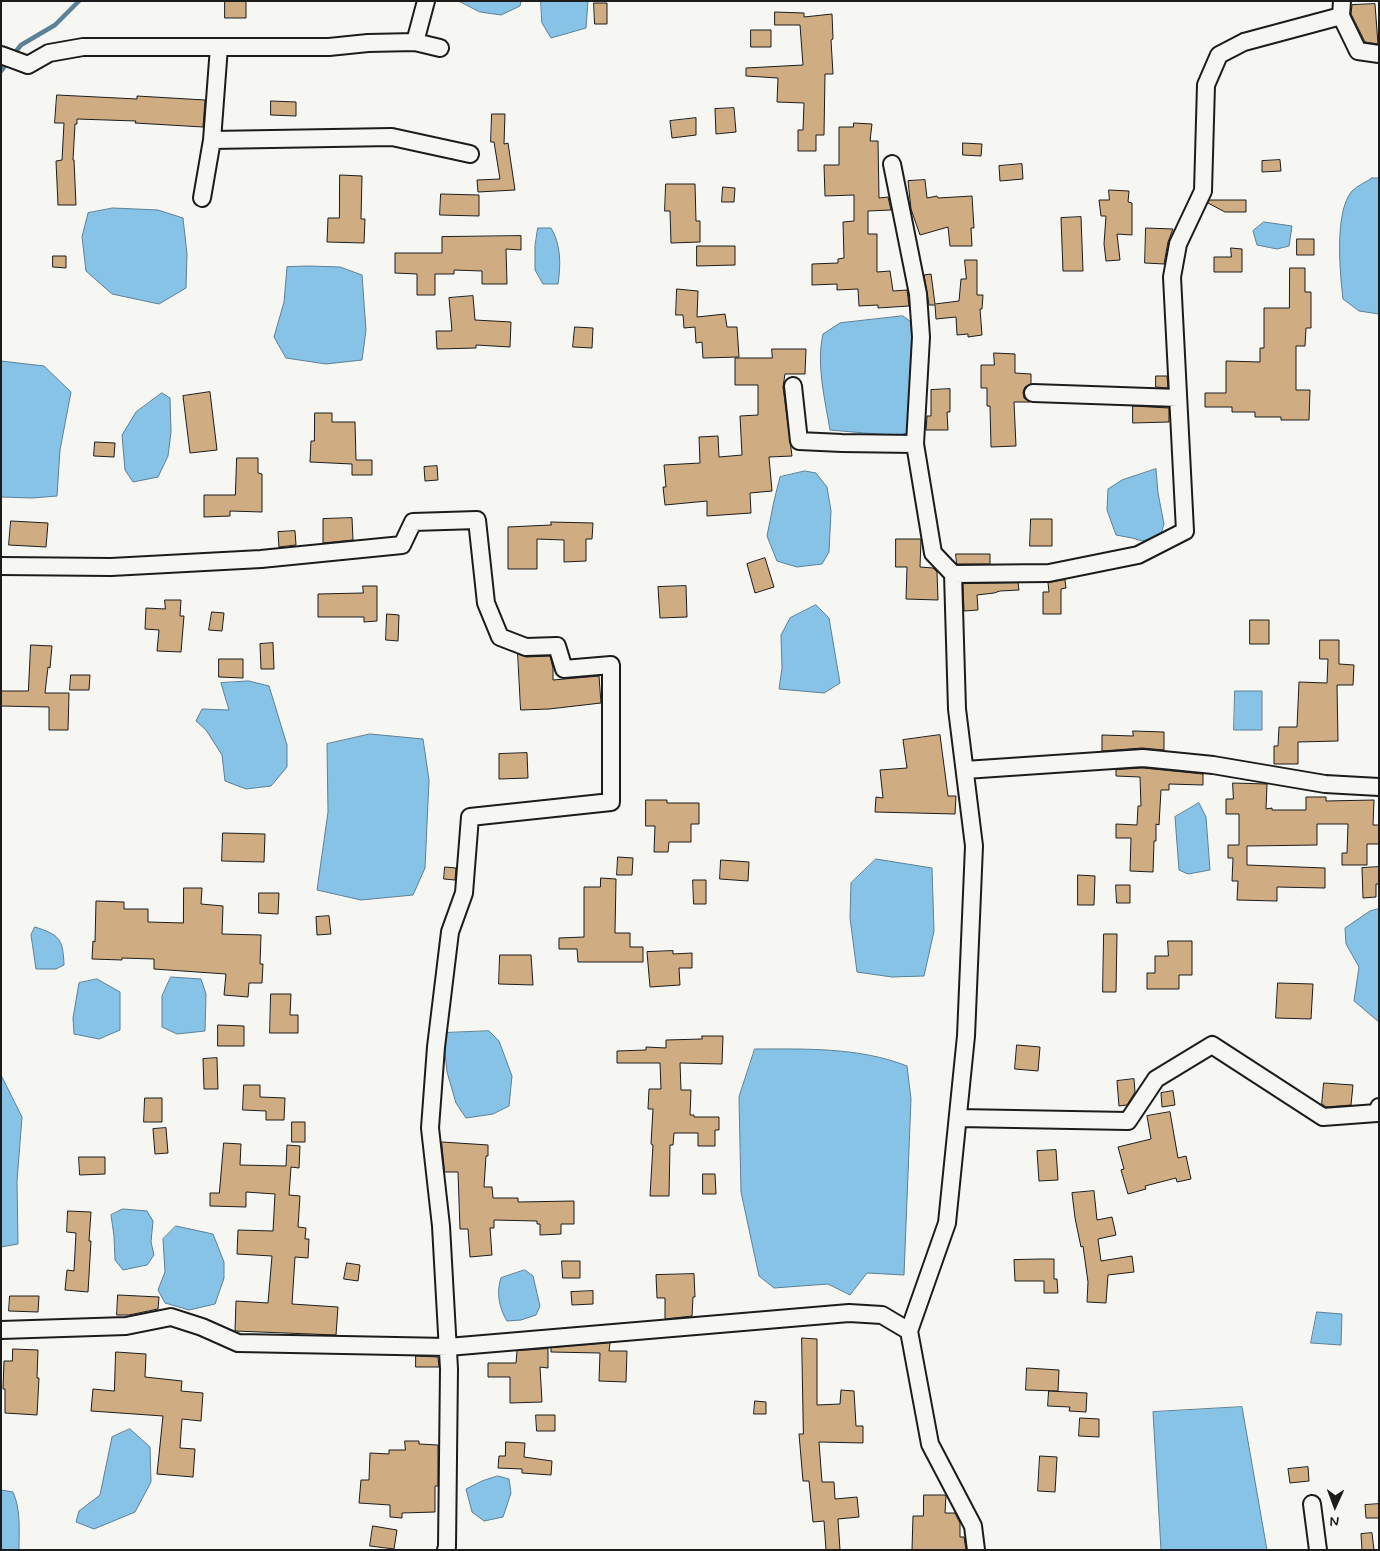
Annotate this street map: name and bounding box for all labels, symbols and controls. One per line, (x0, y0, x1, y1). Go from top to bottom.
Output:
north arrow (1310, 1481, 1360, 1531)
text: N (1330, 1512, 1339, 1530)

